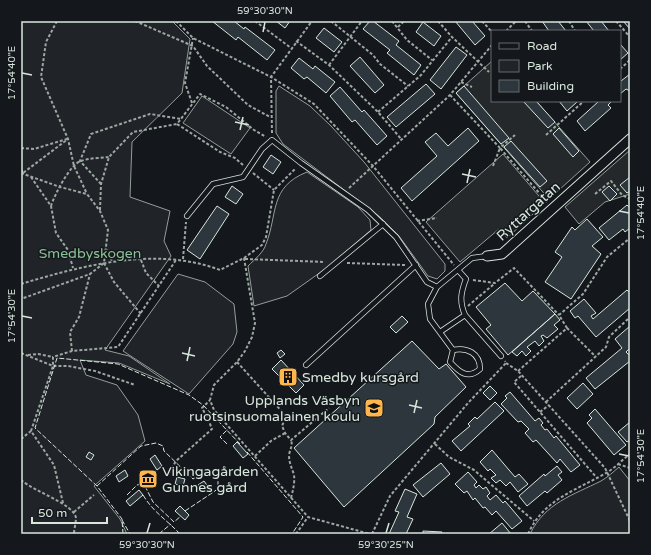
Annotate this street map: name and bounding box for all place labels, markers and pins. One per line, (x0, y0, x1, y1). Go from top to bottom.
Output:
building icon: Smedby kursgård (277, 366, 299, 388)
place label: Smedby kursgård (302, 369, 419, 386)
place label: Upplands Väsbyn ruotsinsuomalainen koulu (189, 392, 360, 425)
school or university icon: Upplands Väsbyn ruotsinsuomalainen koulu (363, 397, 385, 419)
place label: Vikingagården Gunnes gård (162, 463, 259, 496)
museum icon: Vikingagården Gunnes gård (137, 468, 159, 490)

